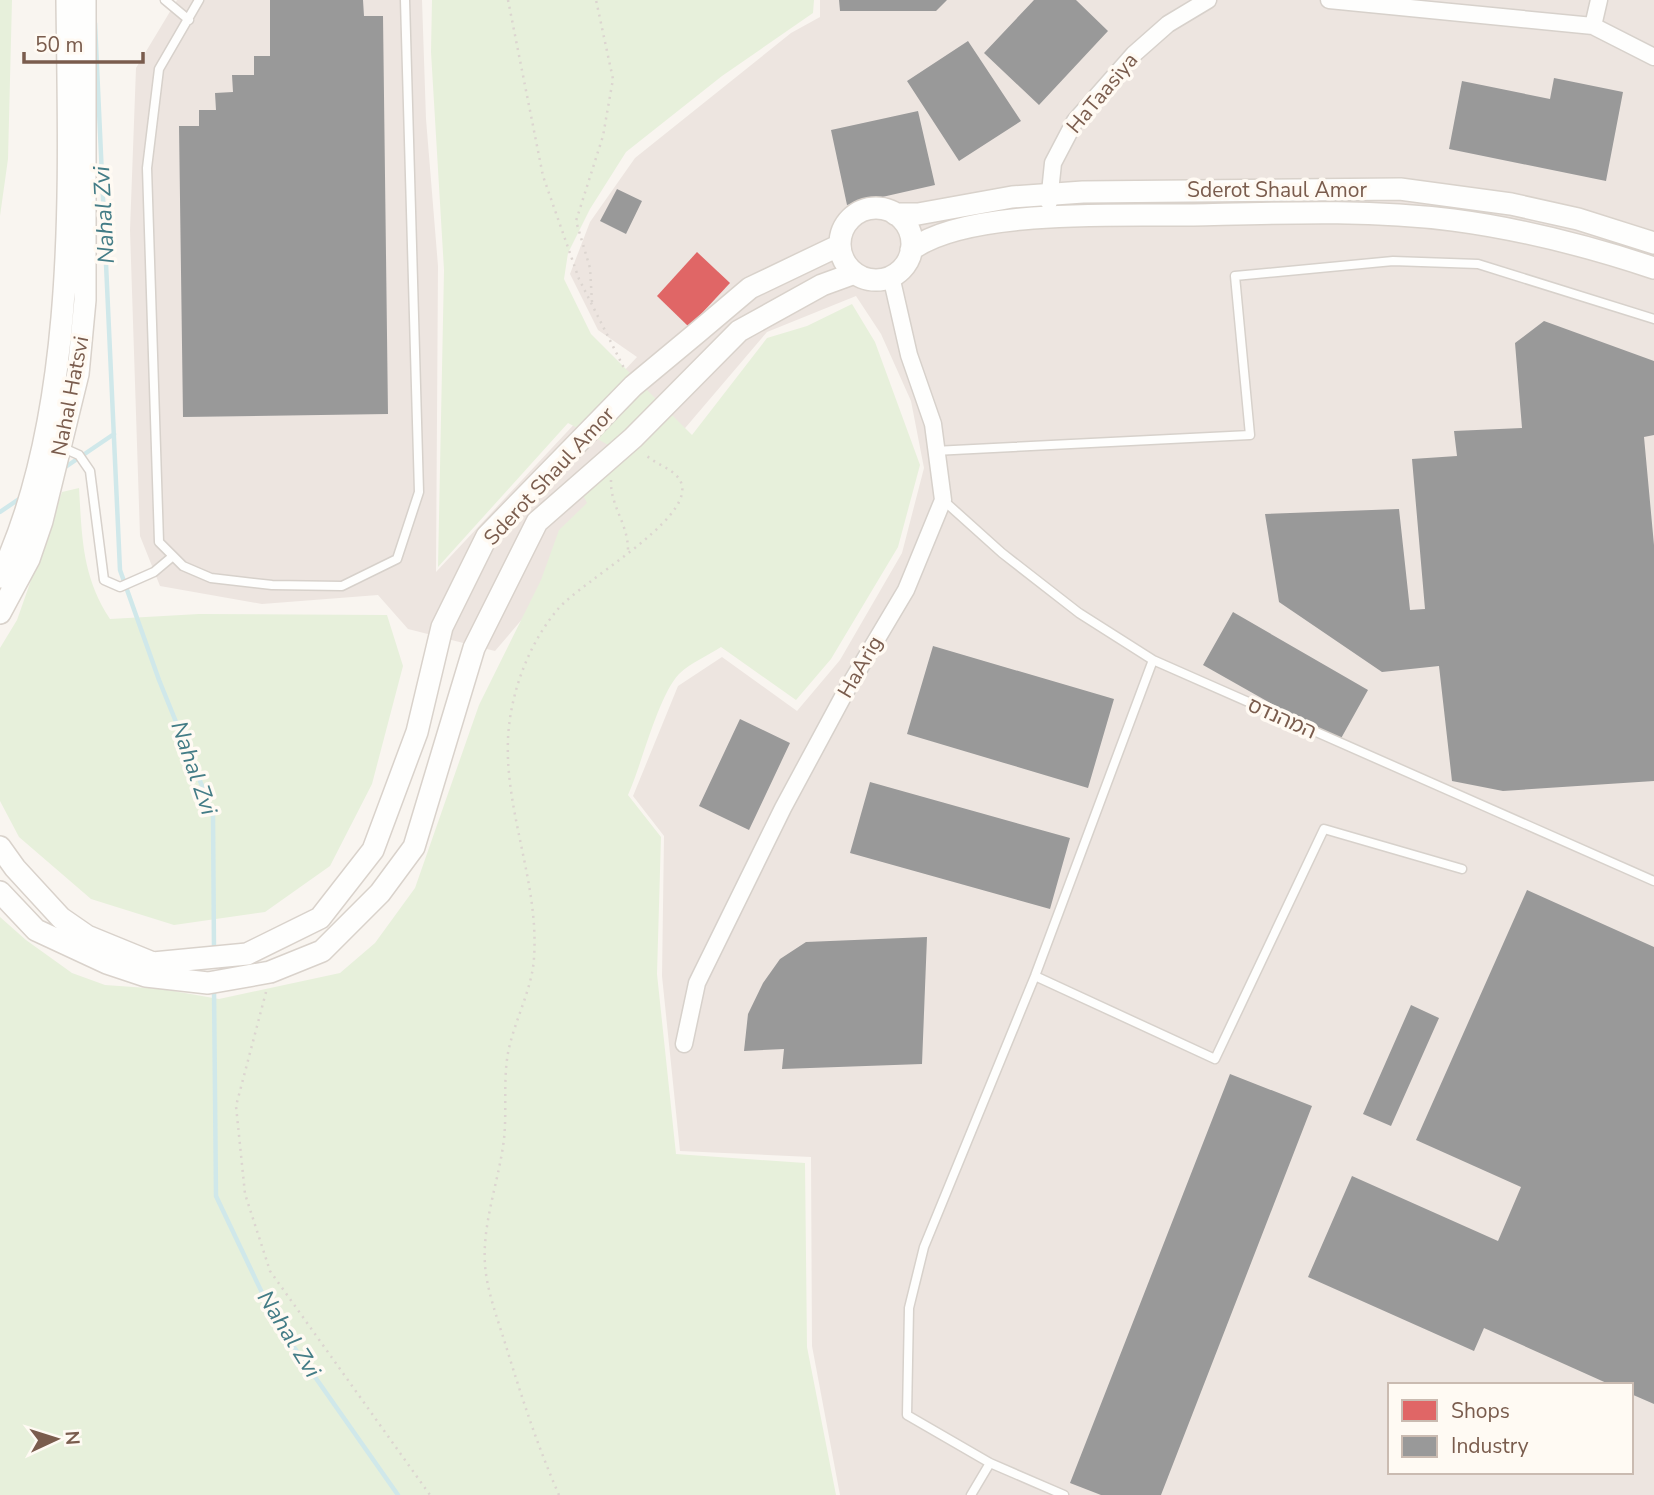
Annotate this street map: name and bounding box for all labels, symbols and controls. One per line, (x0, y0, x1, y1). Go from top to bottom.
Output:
scale bar (24, 21, 144, 65)
text: 50 m (35, 31, 84, 59)
street label: HaTaasiya (1060, 47, 1144, 139)
water label: Nahal Zvi (86, 165, 122, 264)
street label: Sderot Shaul Amor (1187, 176, 1367, 204)
street label: Nahal Hatsvi (45, 334, 95, 458)
street label: Sderot Shaul Amor (477, 400, 621, 551)
street label: HaArig (831, 631, 889, 703)
street label: המהנדס (1243, 690, 1321, 746)
water label: Nahal Zvi (164, 717, 225, 820)
water label: Nahal Zvi (250, 1285, 328, 1384)
legend (1388, 1383, 1633, 1474)
text: Shops (1451, 1397, 1510, 1425)
north arrow (21, 1404, 91, 1474)
text: N (58, 1430, 85, 1446)
text: Industry (1451, 1432, 1529, 1460)

